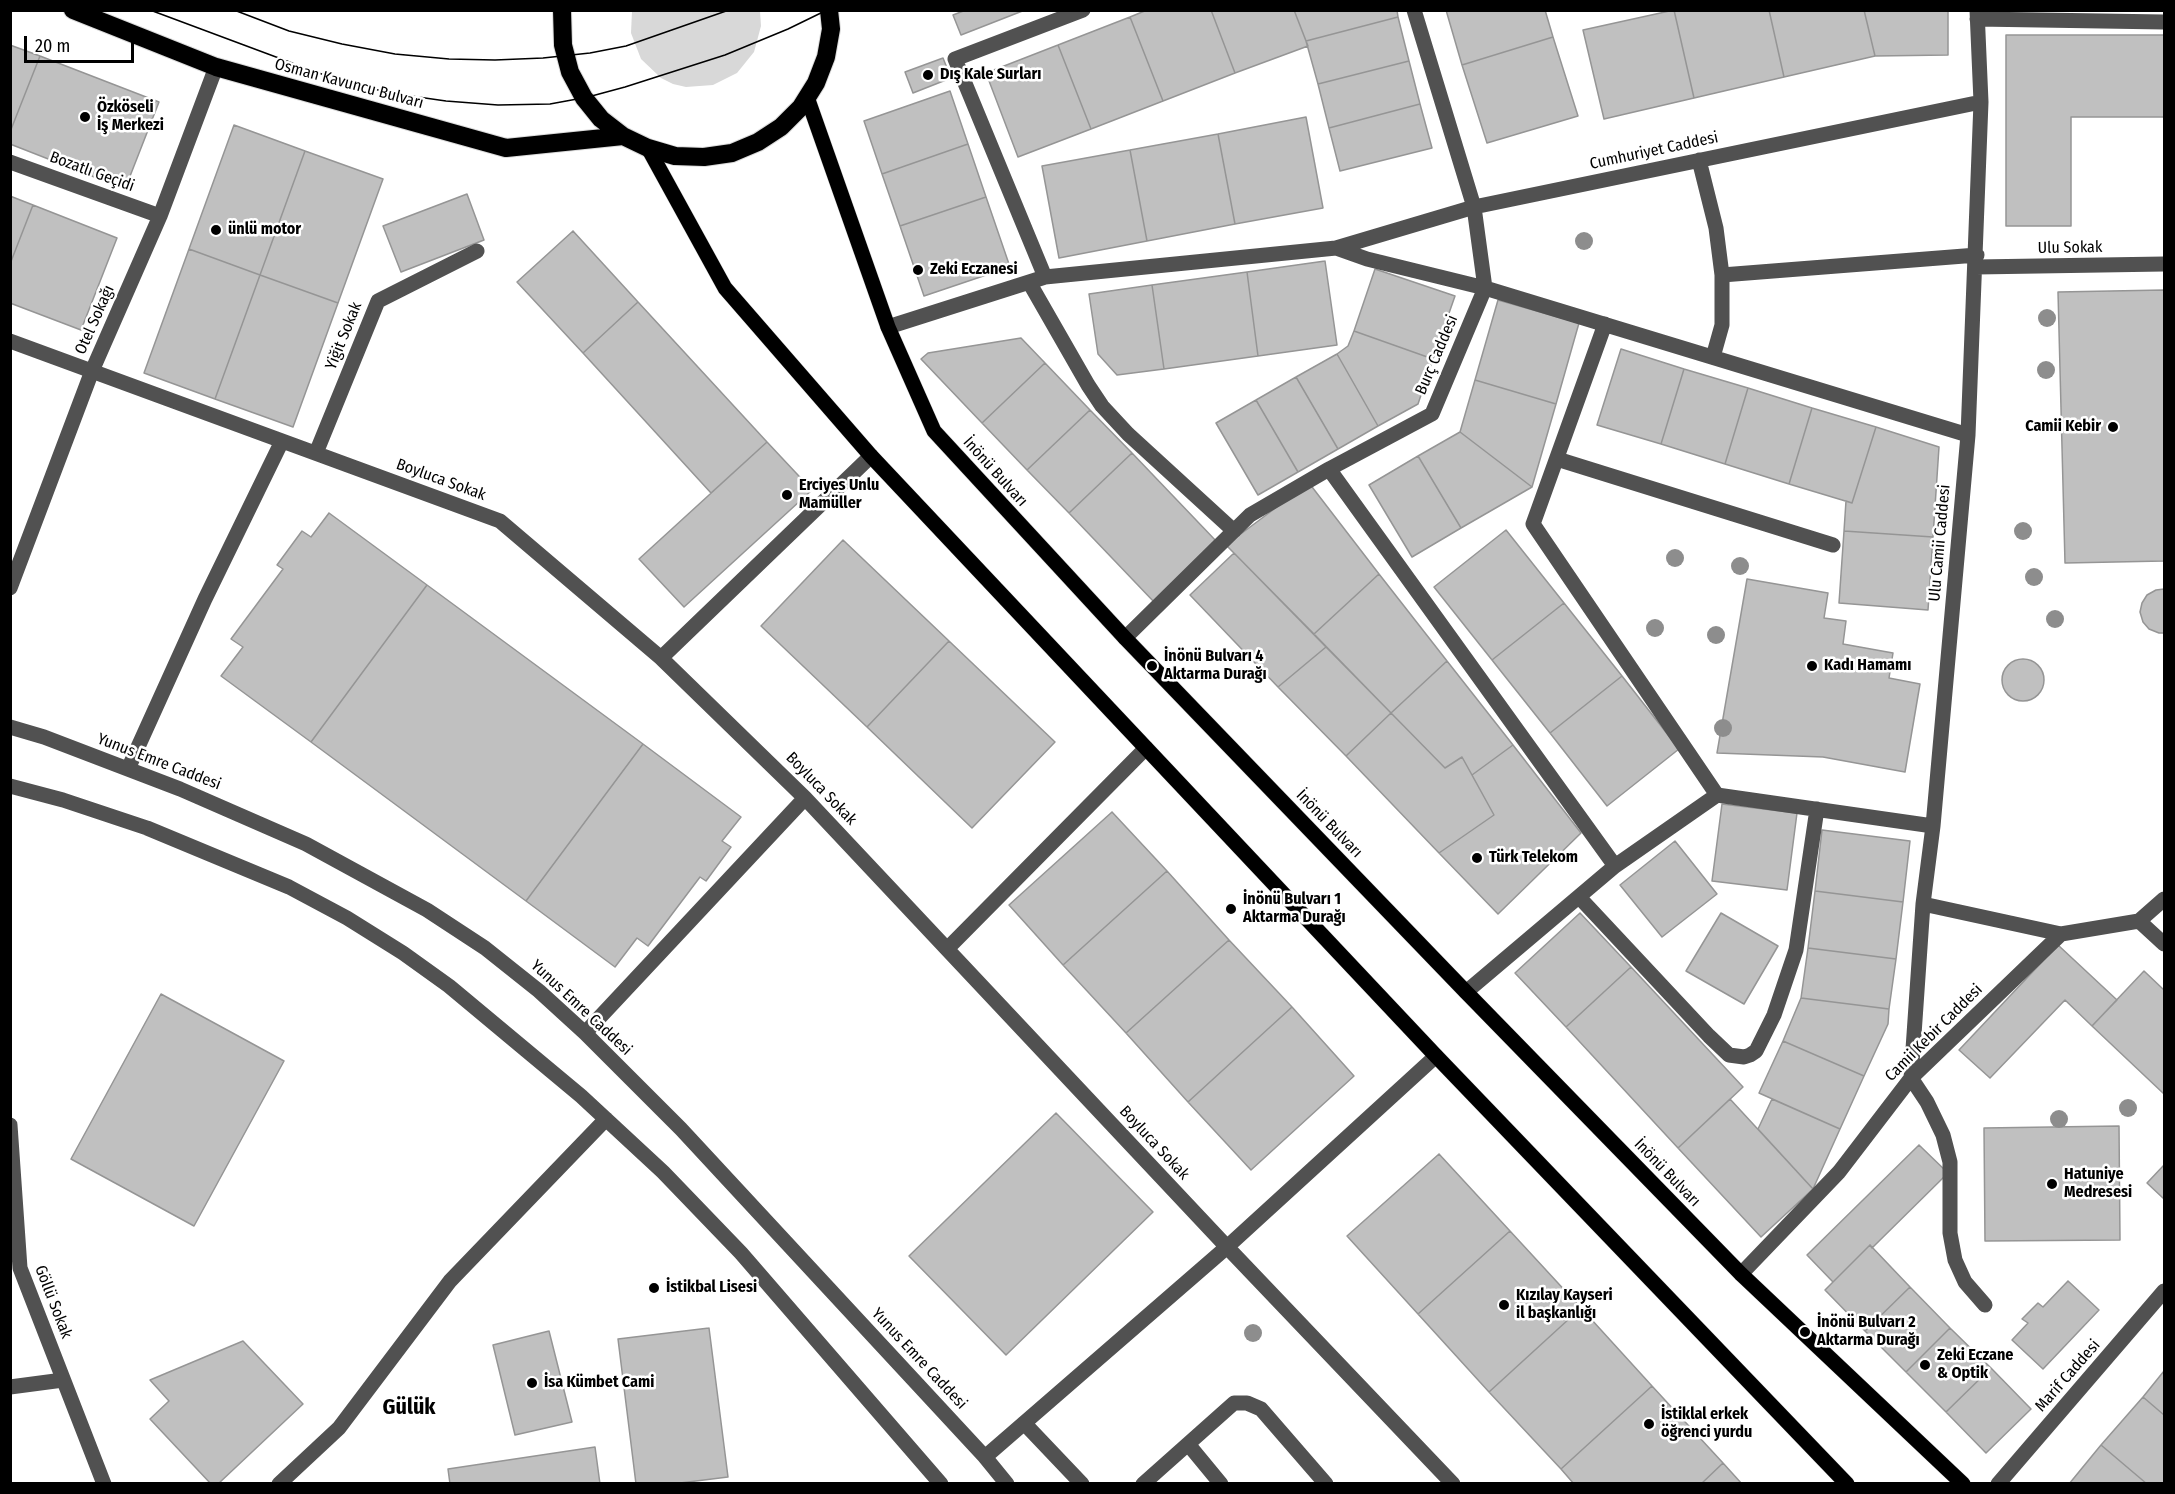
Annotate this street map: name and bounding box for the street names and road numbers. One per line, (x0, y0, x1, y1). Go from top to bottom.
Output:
street label: Osman Kavuncu Bulvarı (272, 55, 426, 113)
street label: Cumhuriyet Caddesi (1588, 128, 1720, 174)
street label: Bozatlı Geçidi (47, 148, 137, 196)
street label: Ulu Sokak (2038, 238, 2102, 258)
street label: Otel Sokağı (71, 282, 119, 358)
street label: Yiğit Sokak (322, 299, 366, 373)
street label: Burç Caddesi (1412, 312, 1462, 398)
street label: İnönü Bulvarı (959, 433, 1031, 511)
street label: Boyluca Sokak (394, 455, 488, 505)
street label: Ulu Camii Caddesi (1925, 484, 1955, 602)
street label: Yunus Emre Caddesi (94, 730, 224, 794)
street label: Boyluca Sokak (781, 749, 861, 829)
street label: İnönü Bulvarı (1292, 786, 1366, 862)
street label: Yunus Emre Caddesi (527, 956, 635, 1060)
street label: Camii Kebir Caddesi (1881, 980, 1987, 1086)
street label: Boyluca Sokak (1115, 1102, 1193, 1184)
street label: İnönü Bulvarı (1630, 1135, 1704, 1211)
street label: Göllü Sokak (30, 1263, 76, 1341)
street label: Yunus Emre Caddesi (867, 1305, 971, 1413)
street label: Marif Caddesi (2031, 1336, 2105, 1416)

